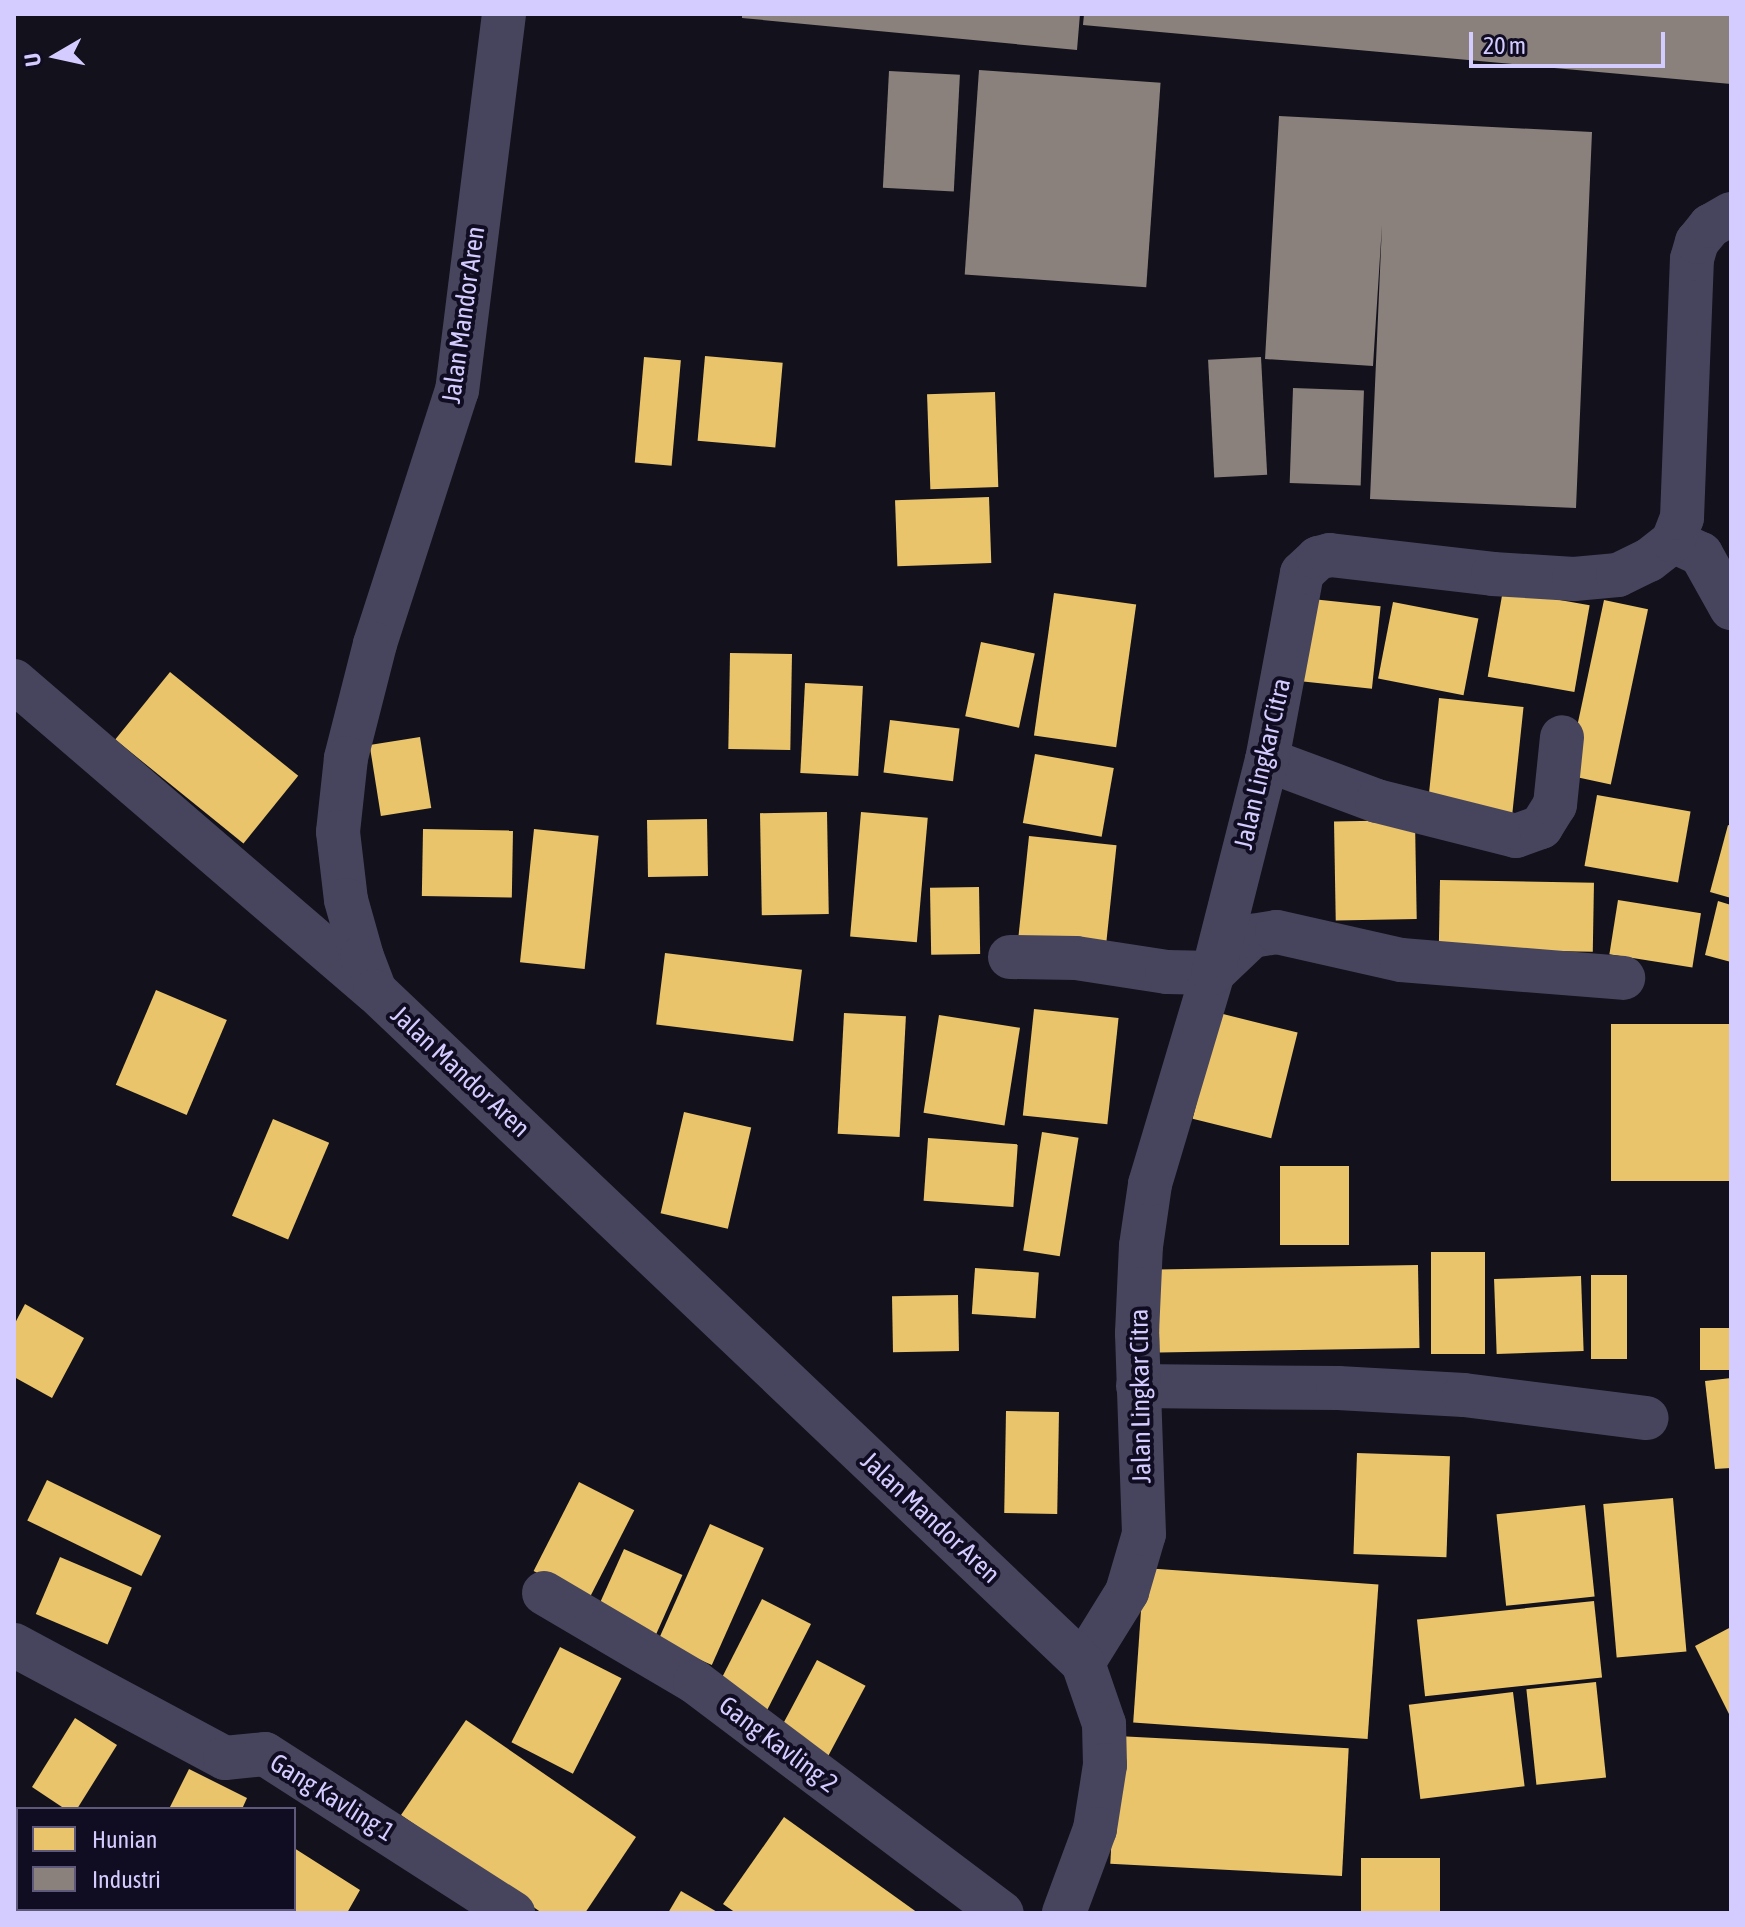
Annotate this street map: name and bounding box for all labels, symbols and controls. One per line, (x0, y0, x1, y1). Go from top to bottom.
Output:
north arrow (16, 16, 96, 96)
scale bar (1473, 16, 1669, 66)
text: 20 m (1483, 32, 1526, 59)
text: U (18, 51, 46, 68)
street label: Jalan Mandor Aren (436, 225, 492, 405)
street label: Jalan Lingkar Citra (1228, 675, 1298, 853)
street label: Jalan Mandor Aren (384, 1000, 536, 1144)
street label: Jalan Lingkar Citra (1124, 1308, 1158, 1484)
street label: Jalan Mandor Aren (854, 1446, 1006, 1590)
street label: Gang Kavling 2 (712, 1690, 844, 1800)
street label: Gang Kavling 1 (264, 1747, 400, 1849)
legend (16, 1807, 296, 1911)
text: Hunian (92, 1826, 158, 1853)
text: Industri (92, 1866, 161, 1893)

